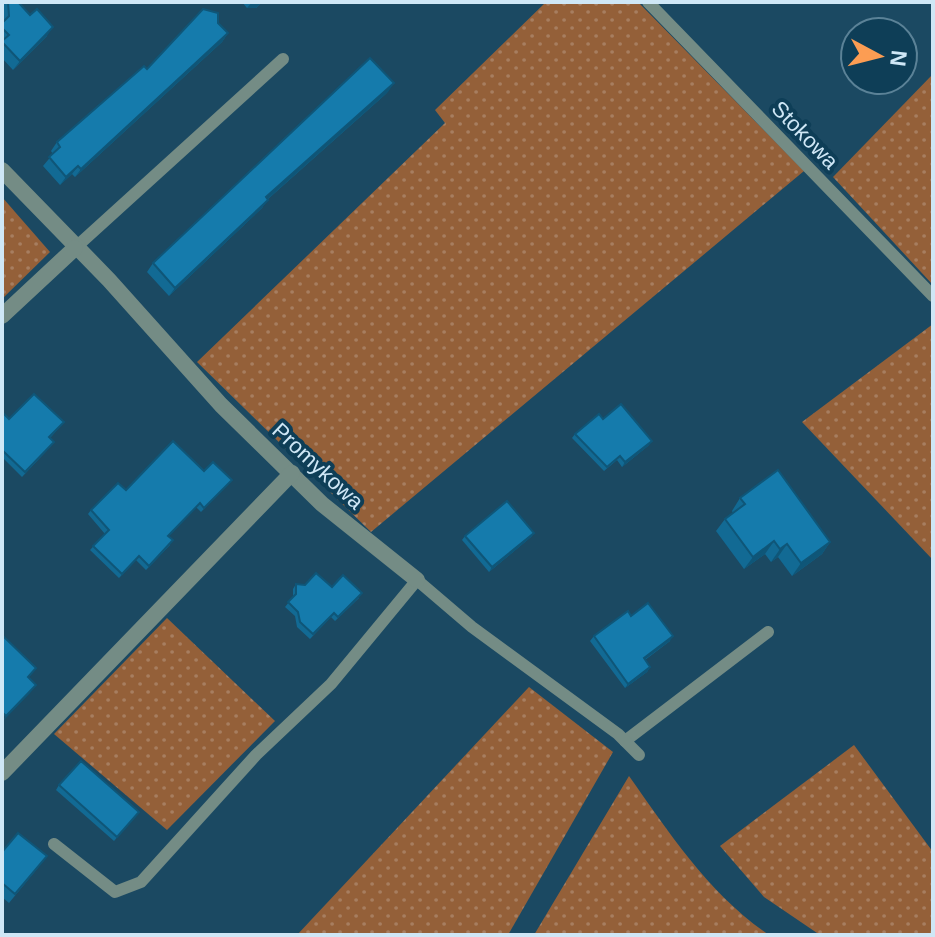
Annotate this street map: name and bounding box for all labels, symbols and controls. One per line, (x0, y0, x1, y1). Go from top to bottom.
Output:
north arrow (839, 16, 919, 96)
text: N (885, 49, 912, 68)
street label: Stokowa (767, 96, 844, 175)
street label: Promykowa (267, 418, 369, 515)

